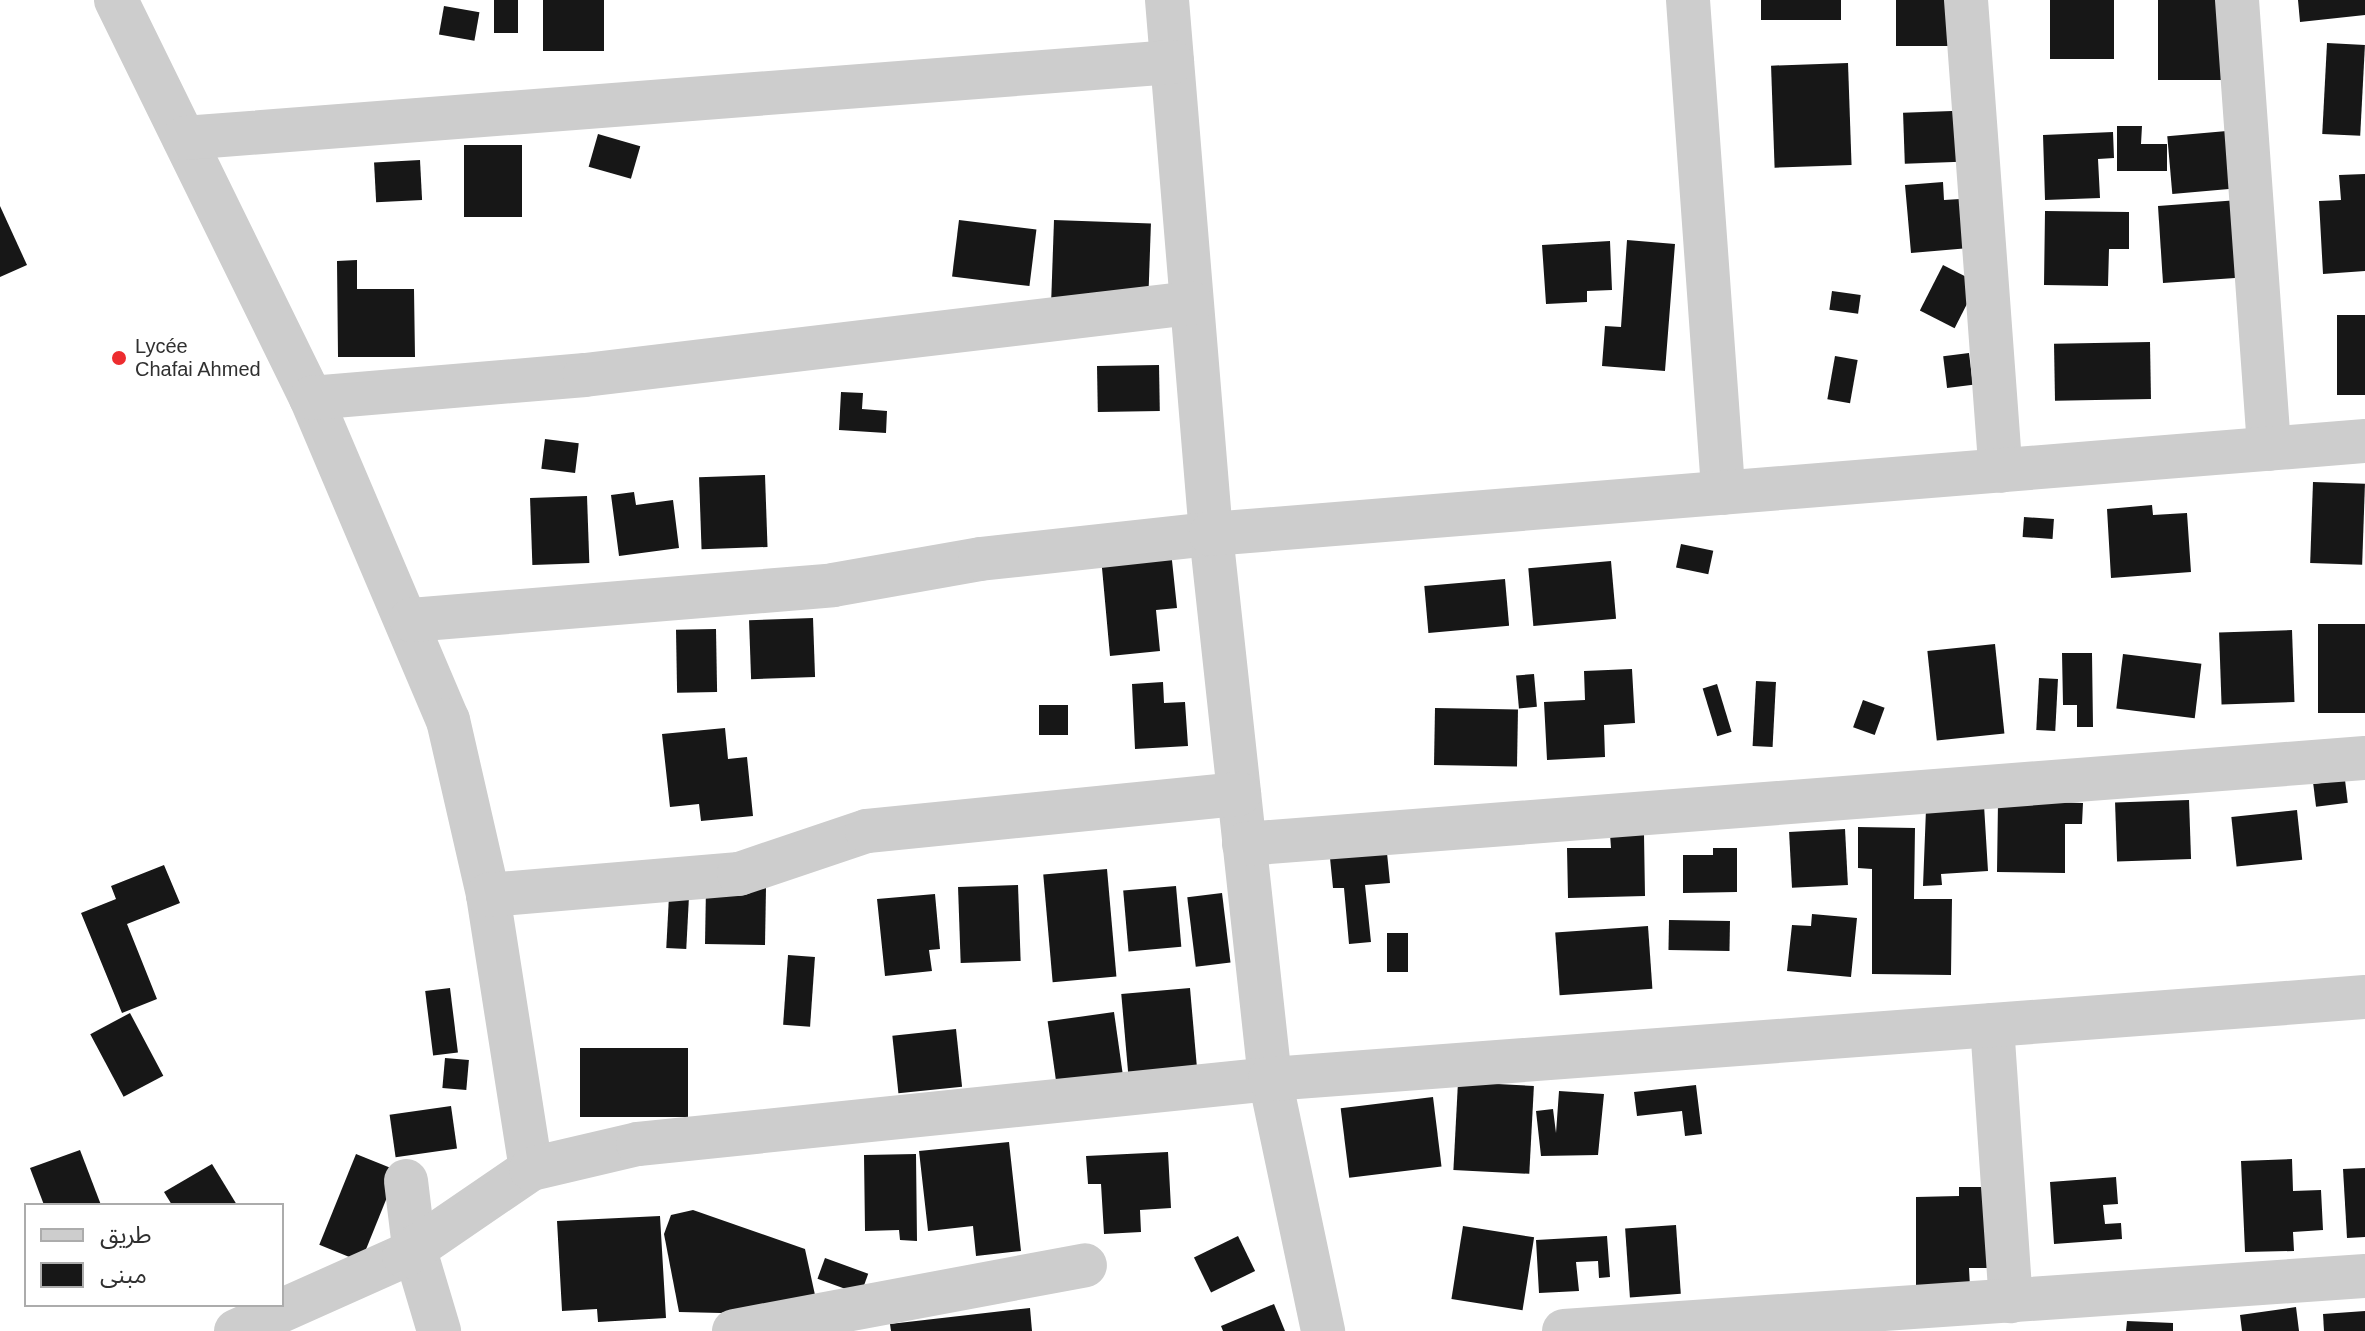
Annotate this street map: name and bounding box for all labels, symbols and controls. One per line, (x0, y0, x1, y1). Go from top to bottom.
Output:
place label: Lycée Chafai Ahmed (135, 334, 262, 381)
marker: Lycée Chafai Ahmed (110, 349, 128, 367)
legend (24, 1203, 284, 1307)
text: طريق (100, 1221, 152, 1248)
text: مبنى (100, 1261, 147, 1288)

